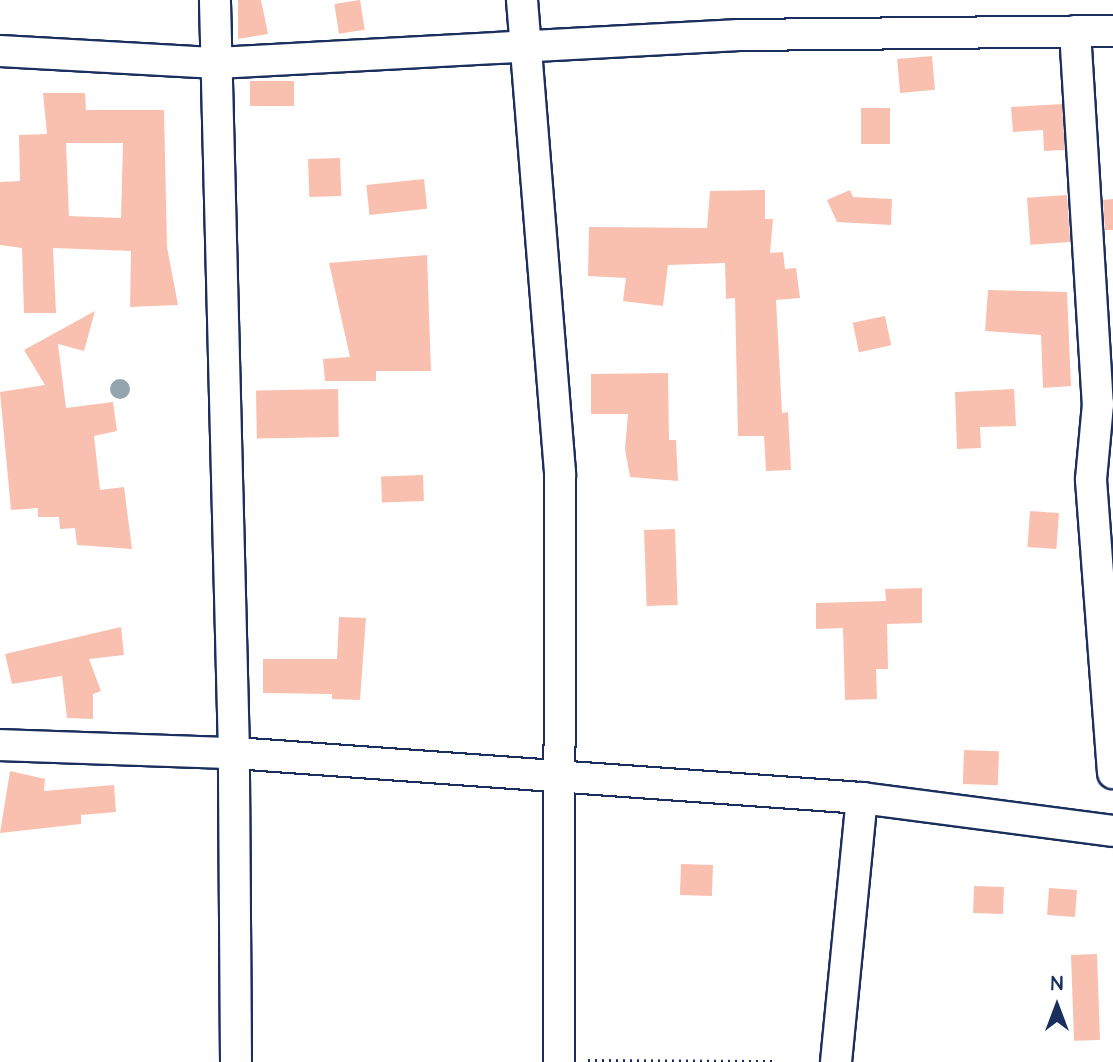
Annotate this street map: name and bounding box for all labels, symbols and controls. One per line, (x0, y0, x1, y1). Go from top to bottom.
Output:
north arrow (1022, 971, 1092, 1041)
text: N (1051, 971, 1063, 998)

